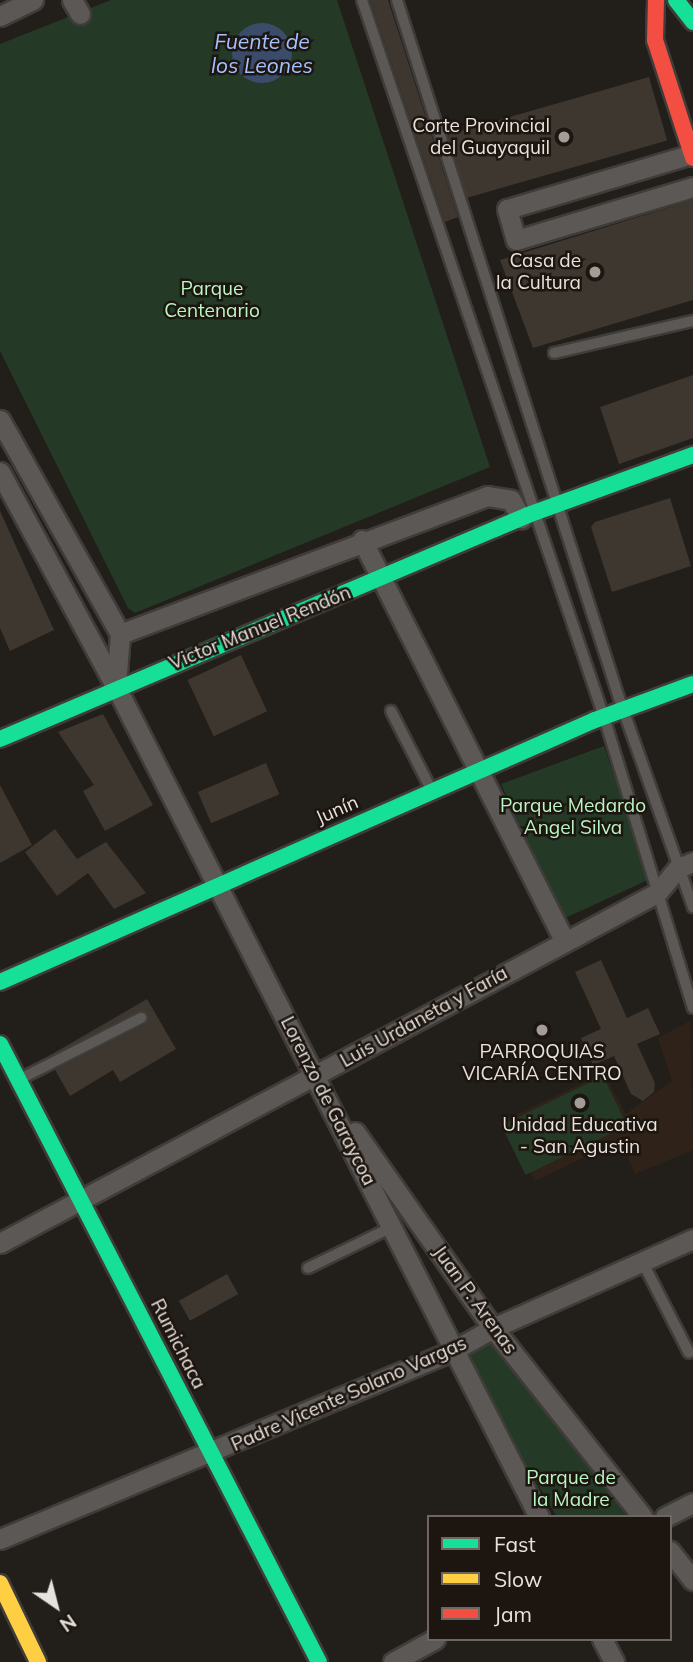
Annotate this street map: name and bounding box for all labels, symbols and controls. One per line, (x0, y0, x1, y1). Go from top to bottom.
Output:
water label: Fuente de los Leones (211, 28, 313, 78)
place label: Corte Provincial del Guayaquil (412, 115, 550, 159)
marker: Corte Provincial del Guayaquil (556, 129, 572, 145)
place label: Casa de la Cultura (496, 250, 581, 294)
marker: Casa de la Cultura (587, 264, 603, 280)
park label: Parque Centenario (164, 278, 260, 322)
street label: Victor Manuel Rendón (166, 581, 354, 675)
street label: Junín (312, 791, 362, 829)
park label: Parque Medardo Angel Silva (500, 795, 646, 839)
street label: Luis Urdaneta y Faría (336, 962, 512, 1072)
street label: Lorenzo de Garaycoa (276, 1013, 380, 1189)
marker: PARROQUIAS VICARÍA CENTRO (534, 1022, 550, 1038)
place label: PARROQUIAS VICARÍA CENTRO (462, 1041, 622, 1085)
marker: Unidad Educativa - San Agustin (572, 1095, 588, 1111)
place label: Unidad Educativa - San Agustin (502, 1114, 658, 1158)
street label: Juan P. Arenas (428, 1241, 522, 1359)
street label: Rumichaca (146, 1295, 210, 1393)
street label: Padre Vicente Solano Vargas (228, 1332, 470, 1456)
park label: Parque de la Madre (526, 1467, 616, 1511)
legend (427, 1515, 672, 1641)
text: Fast (494, 1531, 536, 1557)
text: Slow (494, 1566, 542, 1592)
north arrow (21, 1571, 91, 1641)
text: Jam (494, 1601, 532, 1627)
text: N (55, 1609, 81, 1637)

